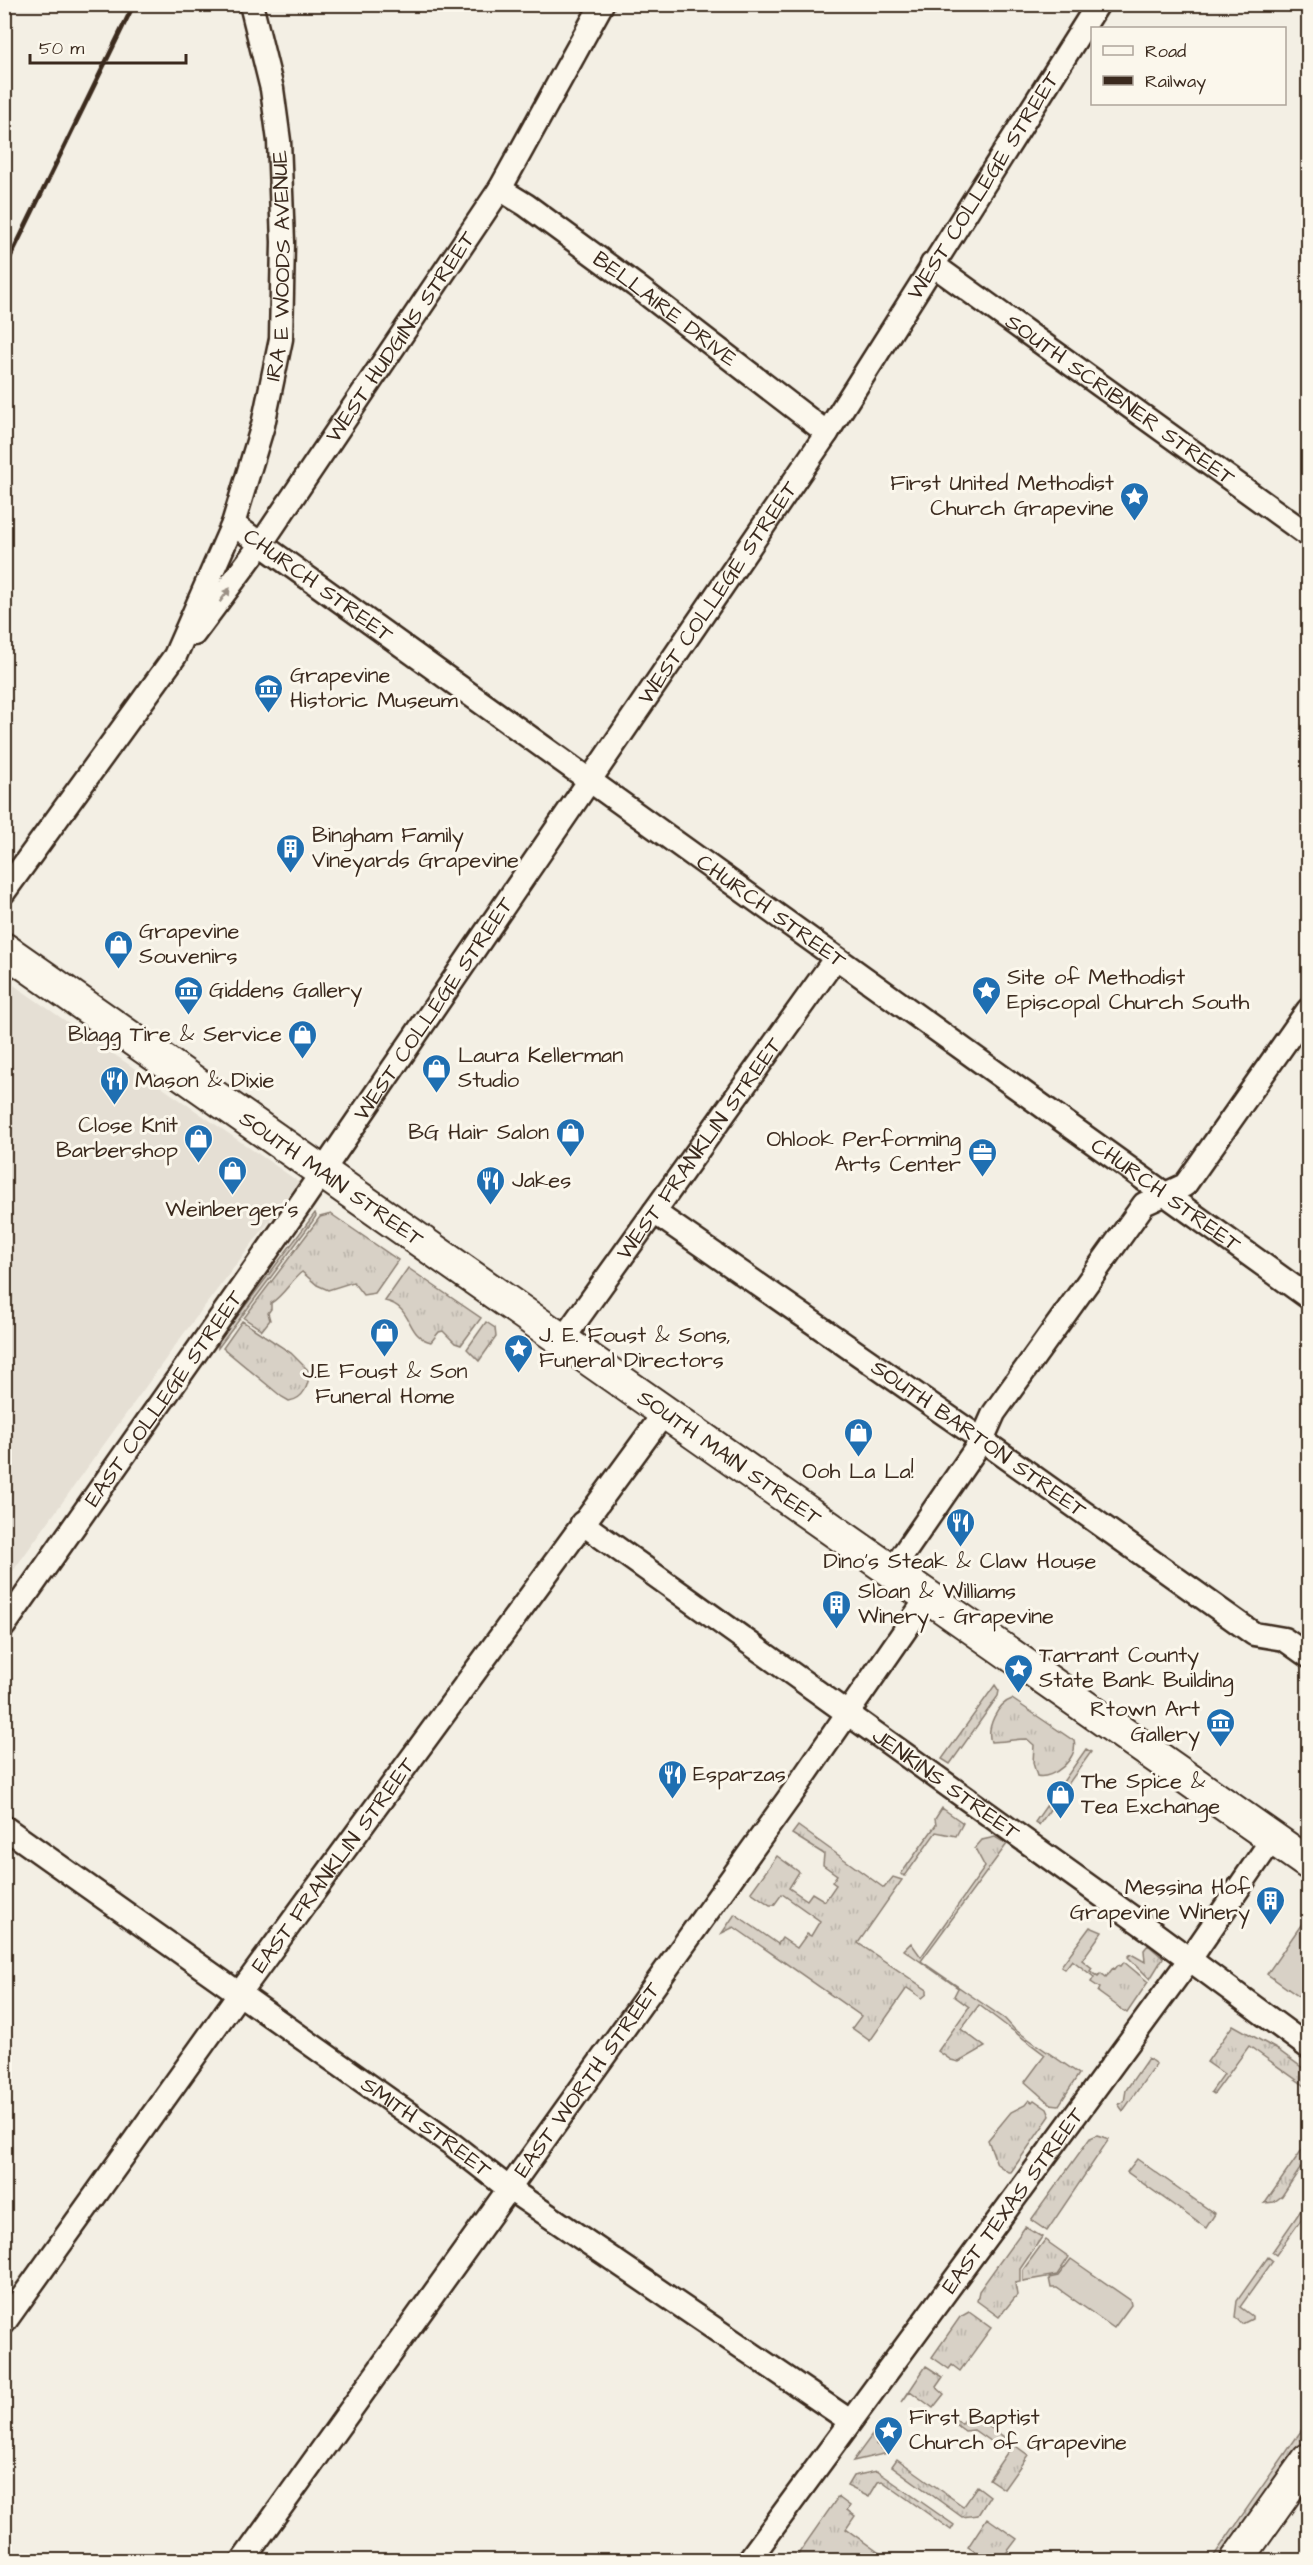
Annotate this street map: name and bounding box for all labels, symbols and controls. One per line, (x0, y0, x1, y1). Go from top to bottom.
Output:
scale bar (30, 27, 186, 65)
legend (1091, 27, 1286, 105)
text: 50 m (39, 36, 84, 61)
text: Road (1145, 39, 1186, 64)
street label: WEST COLLEGE STREET (900, 65, 1067, 306)
text: Railway (1145, 69, 1206, 95)
street label: IRA E WOODS AVENUE (257, 150, 299, 384)
street label: WEST HUDGINS STREET (318, 225, 483, 449)
street label: BELLAIRE DRIVE (586, 244, 744, 374)
street label: SOUTH SCRIBNER STREET (999, 306, 1242, 493)
place label: First United Methodist Church Grapevine (890, 468, 1114, 524)
street label: WEST COLLEGE STREET (630, 474, 806, 711)
place icon: First United Methodist Church Grapevine (1119, 480, 1151, 522)
street label: CHURCH STREET (237, 521, 400, 650)
one-way arrow (219, 587, 231, 603)
place label: Grapevine Historic Museum (290, 660, 458, 716)
museum icon: Grapevine Historic Museum (253, 672, 285, 714)
place label: Bingham Family Vineyards Grapevine (312, 820, 519, 877)
building icon: Bingham Family Vineyards Grapevine (275, 832, 307, 874)
street label: CHURCH STREET (690, 847, 853, 976)
street label: WEST COLLEGE STREET (346, 891, 521, 1127)
place label: Grapevine Souvenirs (139, 916, 239, 972)
shop icon: Grapevine Souvenirs (102, 928, 134, 970)
place label: Site of Methodist Episcopal Church South (1007, 962, 1250, 1018)
museum icon: Giddens Gallery (172, 974, 204, 1016)
place icon: Site of Methodist Episcopal Church South (970, 974, 1002, 1016)
place label: Giddens Gallery (209, 975, 362, 1007)
shop icon: Blagg Tire & Service (287, 1018, 319, 1060)
place label: Blagg Tire & Service (68, 1019, 282, 1051)
street label: WEST FRANKLIN STREET (609, 1031, 790, 1266)
place label: Laura Kellerman Studio (458, 1040, 623, 1096)
shop icon: Laura Kellerman Studio (421, 1052, 453, 1094)
restaurant icon: Mason & Dixie (98, 1064, 130, 1106)
place label: Mason & Dixie (135, 1065, 274, 1096)
street label: SOUTH MAIN STREET (233, 1103, 430, 1254)
place label: Close Knit Barbershop (56, 1110, 178, 1166)
shop icon: BG Hair Salon (554, 1116, 586, 1158)
place label: BG Hair Salon (408, 1117, 549, 1148)
shop icon: Close Knit Barbershop (183, 1122, 215, 1164)
place label: Ohlook Performing Arts Center (766, 1124, 961, 1180)
street label: CHURCH STREET (1085, 1130, 1247, 1260)
office icon: Ohlook Performing Arts Center (966, 1136, 998, 1178)
shop icon: Weinberger’s (216, 1154, 248, 1196)
restaurant icon: Jakes (475, 1164, 507, 1206)
place label: Jakes (512, 1165, 571, 1196)
place label: Weinberger’s (165, 1194, 299, 1226)
street label: EAST COLLEGE STREET (77, 1284, 251, 1513)
shop icon: J.E Foust & Son Funeral Home (369, 1316, 401, 1358)
place label: J. E. Foust & Sons, Funeral Directors (539, 1320, 731, 1376)
place icon: J. E. Foust & Sons, Funeral Directors (502, 1332, 534, 1374)
street label: SOUTH BARTON STREET (865, 1352, 1093, 1525)
place label: J.E Foust & Son Funeral Home (302, 1356, 468, 1412)
street label: SOUTH MAIN STREET (631, 1382, 828, 1533)
shop icon: Ooh La La! (842, 1416, 874, 1458)
place label: Ooh La La! (802, 1456, 914, 1487)
restaurant icon: Dino’s Steak & Claw House (944, 1506, 976, 1548)
place label: Dino’s Steak & Claw House (823, 1546, 1097, 1577)
place label: Sloan & Williams Winery - Grapevine (858, 1576, 1054, 1633)
building icon: Sloan & Williams Winery - Grapevine (821, 1588, 853, 1630)
place label: Tarrant County State Bank Building (1039, 1640, 1234, 1697)
place icon: Tarrant County State Bank Building (1002, 1652, 1034, 1694)
place label: Rtown Art Gallery (1090, 1694, 1200, 1751)
museum icon: Rtown Art Gallery (1205, 1706, 1237, 1748)
street label: JENKINS STREET (866, 1720, 1027, 1848)
street label: EAST FRANKLIN STREET (244, 1751, 423, 1979)
restaurant icon: Esparzas (656, 1758, 688, 1800)
place label: Esparzas (693, 1759, 786, 1790)
place label: The Spice & Tea Exchange (1081, 1766, 1220, 1823)
shop icon: The Spice & Tea Exchange (1044, 1778, 1076, 1820)
place label: Messina Hof Grapevine Winery (1070, 1872, 1251, 1929)
building icon: Messina Hof Grapevine Winery (1255, 1884, 1287, 1926)
street label: EAST WORTH STREET (506, 1975, 668, 2184)
street label: SMITH STREET (355, 2069, 498, 2185)
street label: EAST TEXAS STREET (934, 2101, 1092, 2300)
place label: First Baptist Church of Grapevine (909, 2402, 1127, 2458)
place icon: First Baptist Church of Grapevine (872, 2414, 904, 2456)

